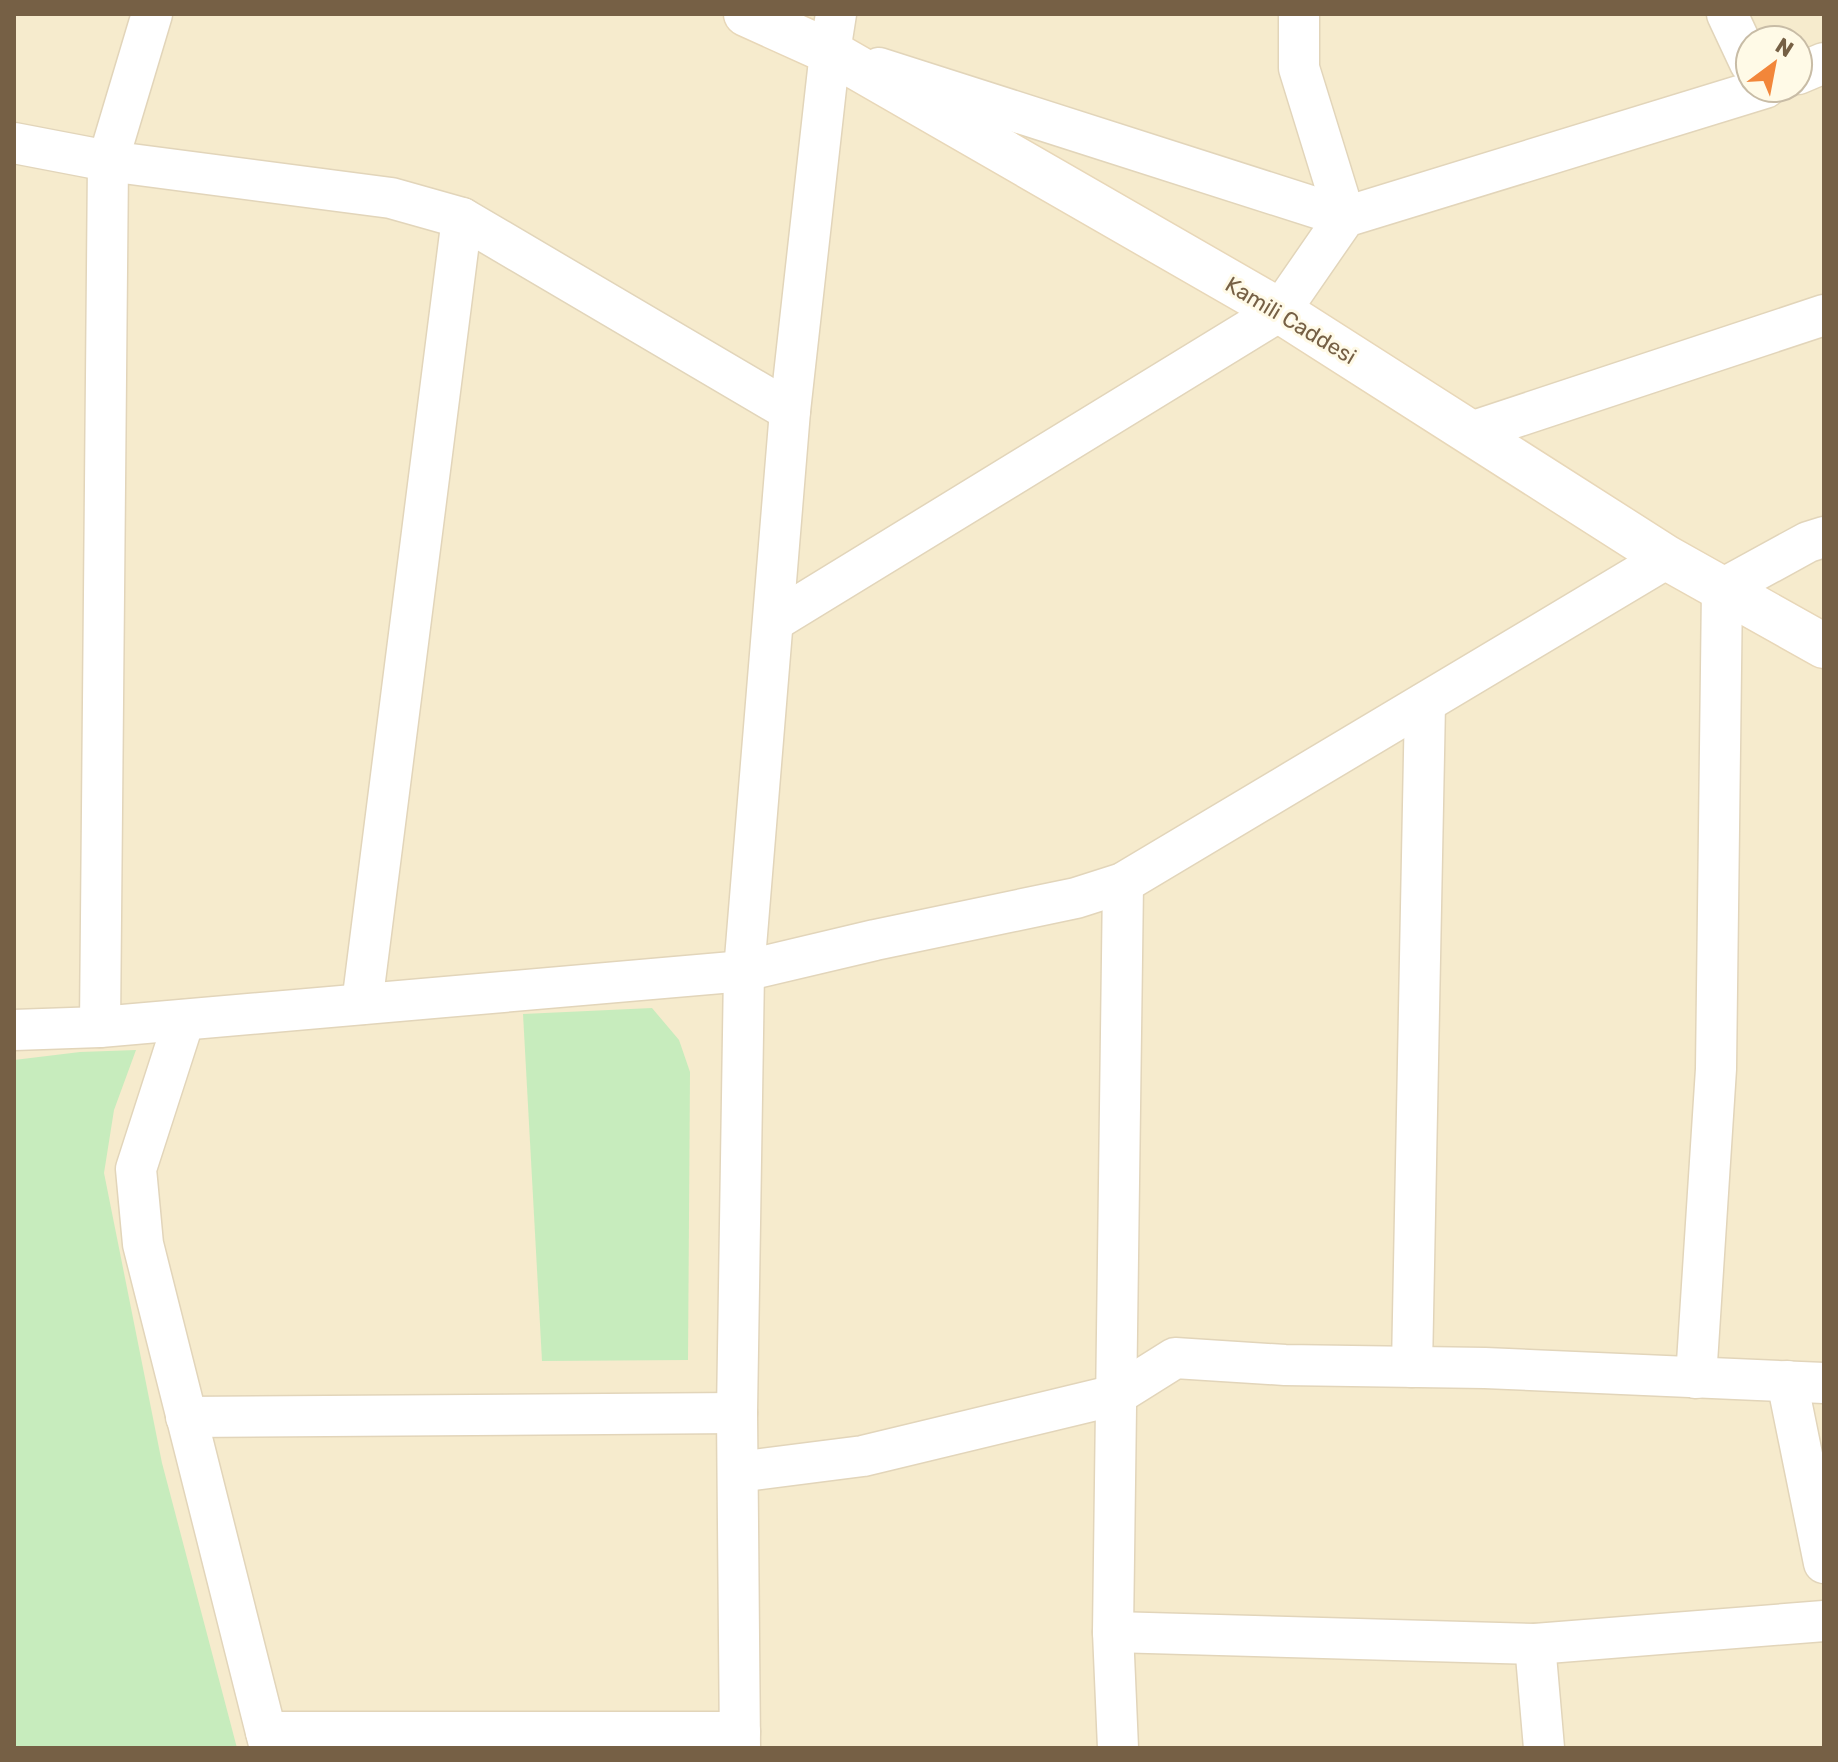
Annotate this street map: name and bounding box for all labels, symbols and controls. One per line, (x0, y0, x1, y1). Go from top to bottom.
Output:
north arrow (1734, 24, 1814, 104)
text: N (1770, 32, 1798, 63)
street label: Kamili Caddesi (1220, 271, 1361, 370)

